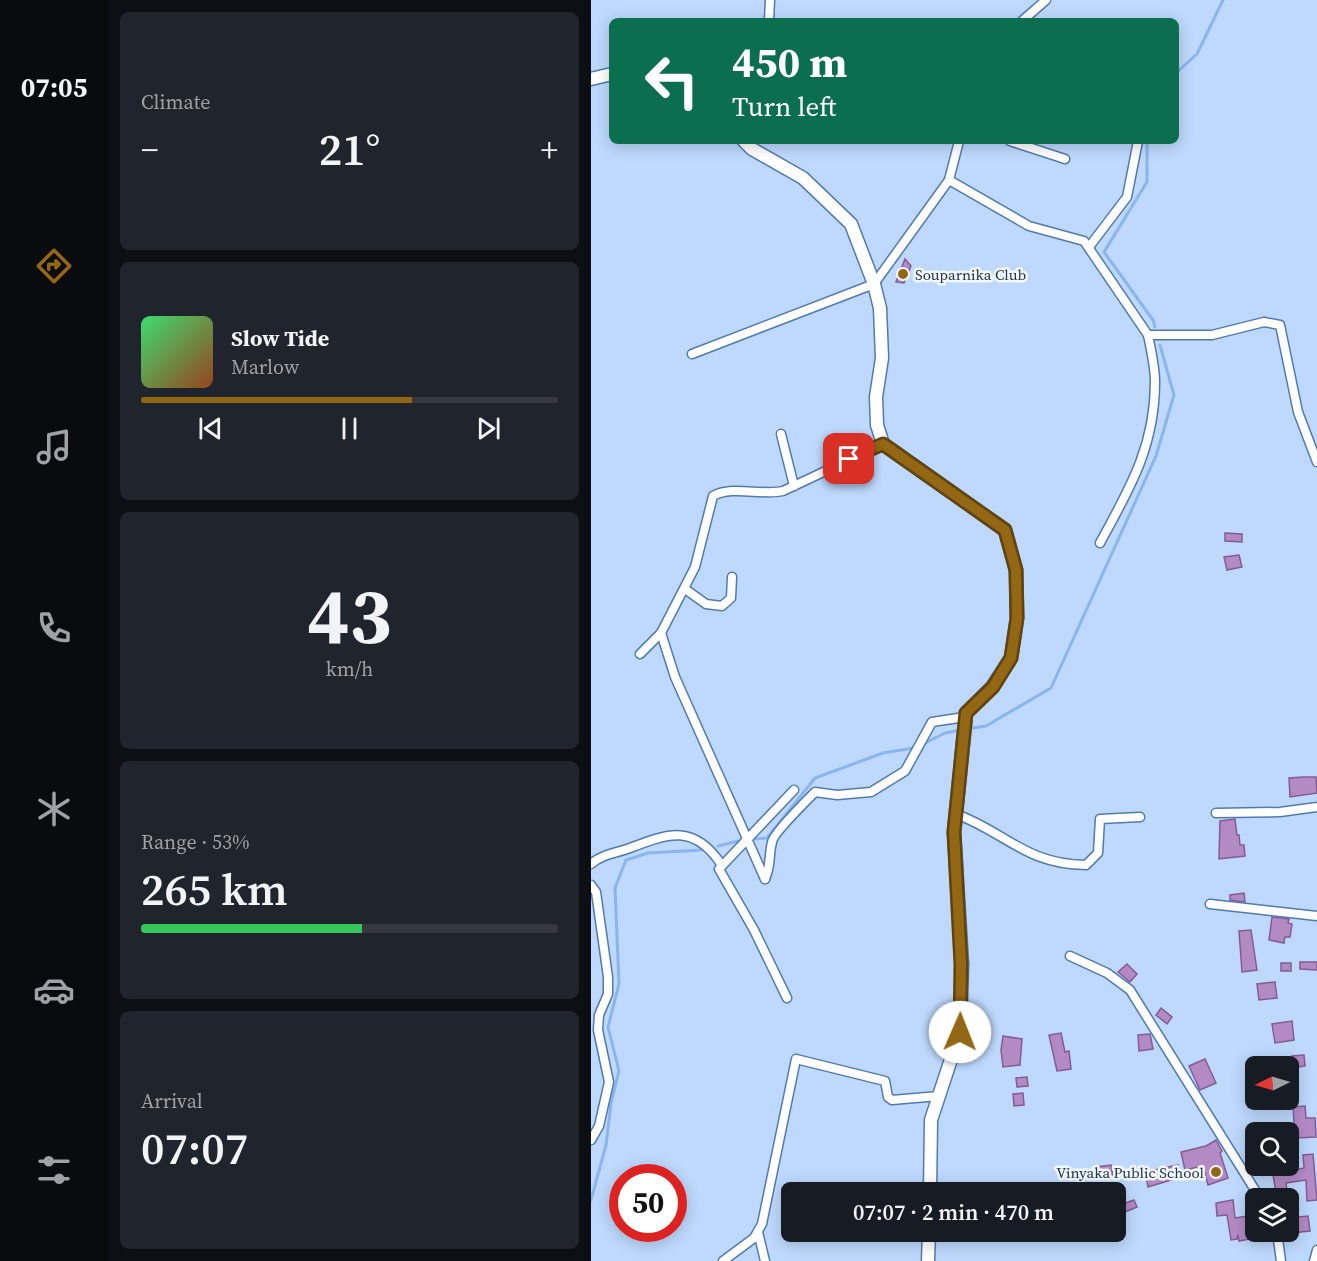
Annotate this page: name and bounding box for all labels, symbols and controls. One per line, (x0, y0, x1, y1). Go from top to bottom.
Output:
text: 450 m (732, 33, 847, 91)
icon: left (633, 42, 711, 120)
text: 07:05 (21, 69, 87, 106)
text: Climate (141, 88, 210, 116)
text: Turn left (732, 88, 836, 125)
text: 21° (319, 118, 380, 180)
text: − (141, 127, 159, 172)
text: + (541, 127, 558, 172)
icon: directions (33, 245, 75, 287)
place label: Souparnika Club (915, 264, 1026, 285)
marker: Souparnika Club (896, 267, 910, 281)
text: Slow Tide (231, 323, 329, 353)
text: Marlow (231, 353, 299, 381)
icon: previous (194, 412, 227, 445)
icon: pause (333, 412, 366, 445)
icon: next (472, 412, 505, 445)
icon: music (33, 426, 75, 468)
pin (823, 433, 874, 484)
icon: arrive (832, 442, 865, 475)
text: 43 (307, 562, 392, 669)
icon: phone (33, 607, 75, 649)
text: km/h (326, 655, 373, 683)
icon: climate (33, 788, 75, 830)
text: Range · 53% (141, 828, 250, 856)
text: 265 km (141, 858, 288, 920)
icon: car (33, 969, 75, 1011)
position arrow (928, 1000, 992, 1064)
north arrow (1245, 1056, 1299, 1110)
map controls (1245, 1056, 1299, 1242)
text: Arrival (141, 1087, 203, 1115)
text: 07:07 (141, 1117, 248, 1179)
button: search (1245, 1122, 1299, 1176)
icon: filters (33, 1149, 75, 1191)
place label: Vinyaka Public School (1056, 1162, 1205, 1183)
speed limit sign: 50 (609, 1164, 687, 1242)
marker: Vinyaka Public School (1209, 1165, 1223, 1179)
button: layers (1245, 1188, 1299, 1242)
text: 07:07 · 2 min · 470 m (853, 1197, 1054, 1227)

